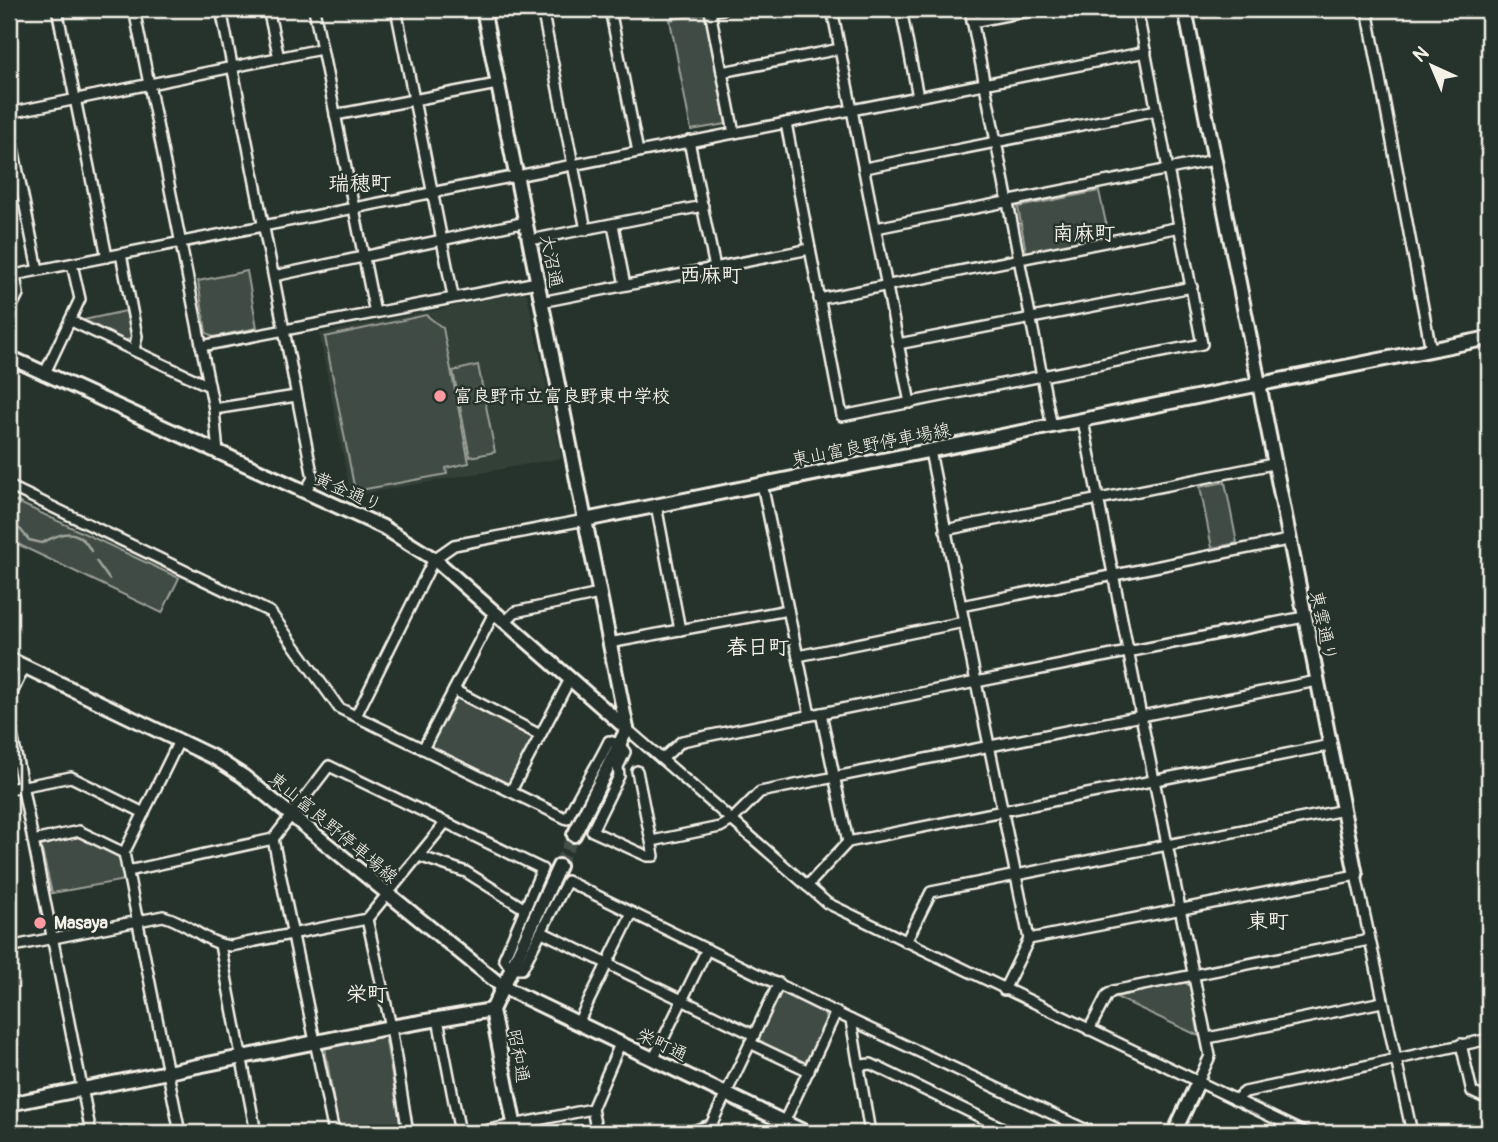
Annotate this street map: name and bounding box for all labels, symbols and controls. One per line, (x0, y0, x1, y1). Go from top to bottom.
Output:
north arrow (1396, 32, 1466, 102)
text: N (1408, 41, 1434, 68)
district label: 瑞穂町 (329, 170, 392, 197)
district label: 南麻町 (1053, 220, 1116, 247)
street label: 大沼通 (535, 232, 567, 290)
district label: 西麻町 (680, 262, 743, 289)
place label: 富良野市立富良野東中学校 (454, 385, 670, 408)
marker: 富良野市立富良野東中学校 (432, 388, 448, 404)
street label: 東山富良野停車場線 (789, 418, 953, 472)
street label: 黄金通り (310, 467, 386, 517)
street label: 東雲通り (1304, 588, 1342, 664)
district label: 春日町 (727, 634, 790, 661)
street label: 東山富良野停車場線 (264, 767, 402, 889)
district label: 東町 (1247, 908, 1289, 935)
place label: Masaya (54, 912, 108, 935)
marker: Masaya (32, 915, 48, 931)
district label: 栄町 (346, 981, 388, 1008)
street label: 栄町通 (633, 1023, 691, 1067)
street label: 昭和通 (502, 1027, 534, 1085)

